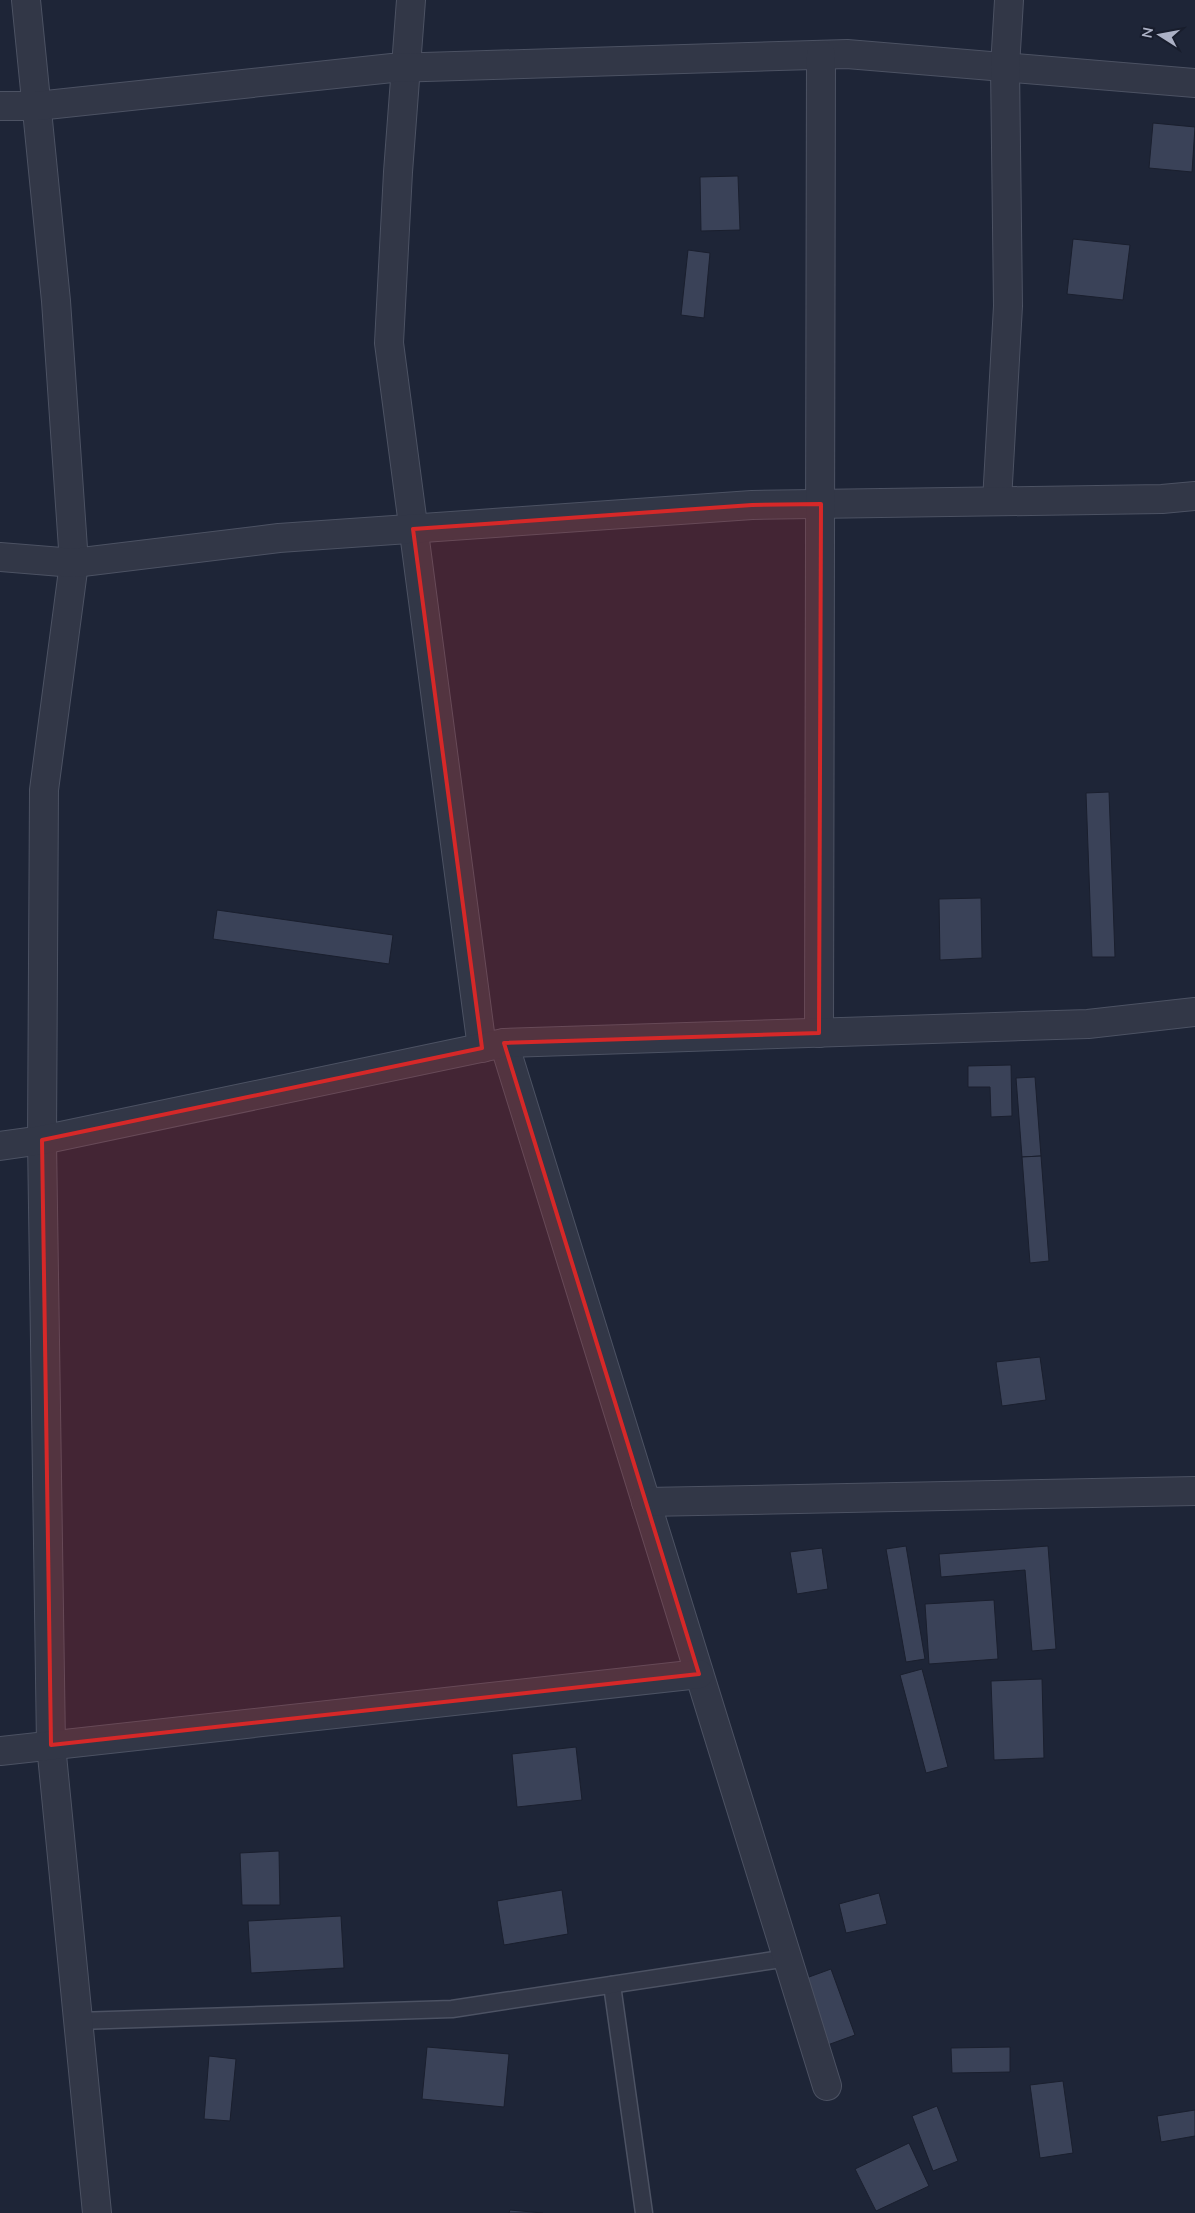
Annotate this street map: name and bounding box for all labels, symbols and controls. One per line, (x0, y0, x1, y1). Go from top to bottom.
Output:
north arrow (1135, 10, 1185, 60)
text: N (1137, 26, 1157, 39)

